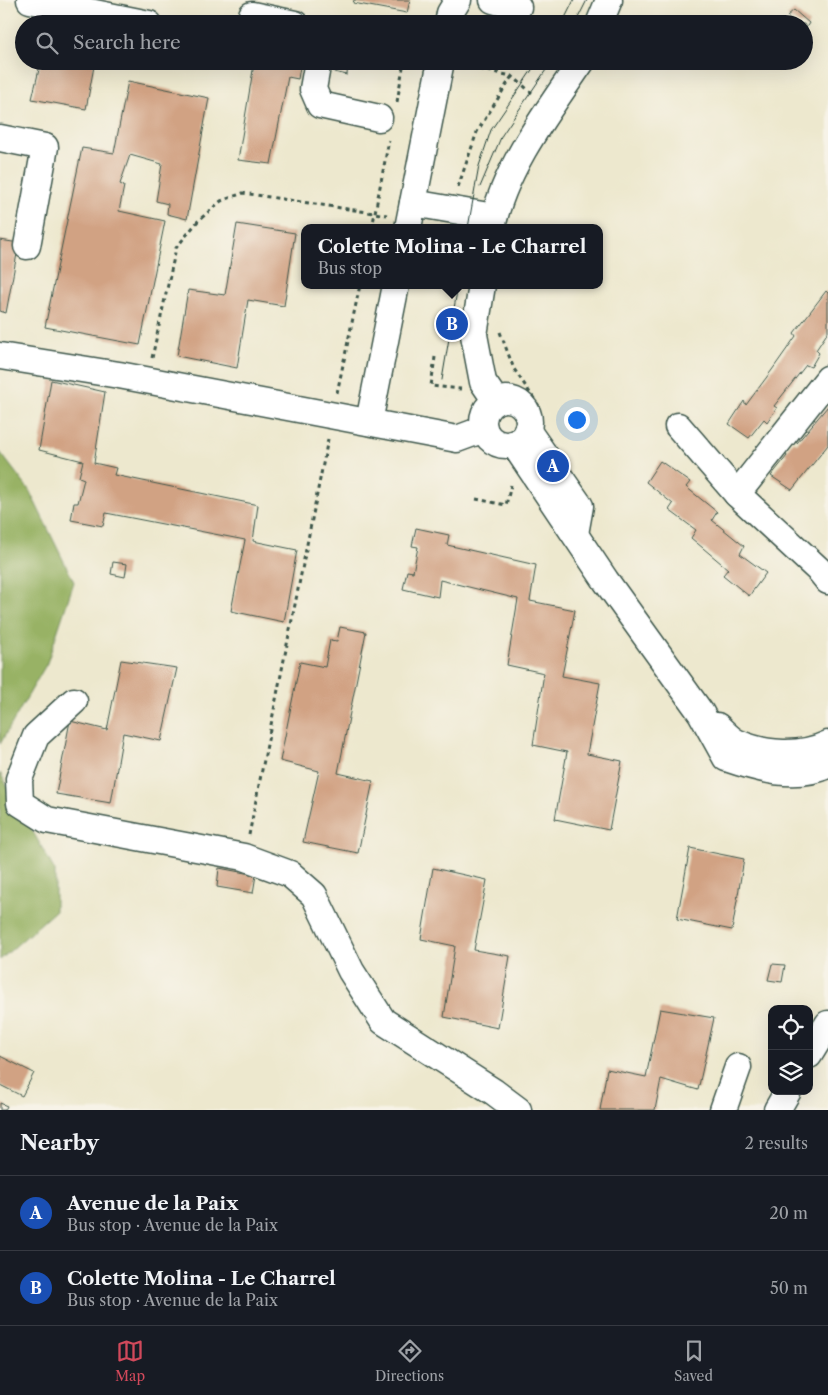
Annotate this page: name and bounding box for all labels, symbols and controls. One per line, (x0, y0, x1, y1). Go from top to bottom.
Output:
search box (15, 15, 813, 70)
icon: search (33, 29, 61, 57)
text: Search here (73, 31, 181, 54)
popup (301, 224, 603, 289)
text: Colette Molina - Le Charrel (318, 235, 586, 258)
text: Bus stop (318, 258, 382, 278)
pin: B (436, 305, 468, 343)
your location (564, 407, 590, 433)
pin: A (537, 447, 569, 485)
map controls (768, 1005, 813, 1095)
button: locate (768, 1005, 813, 1050)
button: layers (768, 1050, 813, 1095)
text: Nearby (20, 1130, 99, 1155)
text: 2 results (745, 1133, 808, 1153)
text: Avenue de la Paix (67, 1192, 238, 1215)
text: A (30, 1203, 42, 1223)
text: 20 m (769, 1203, 808, 1223)
text: Bus stop · Avenue de la Paix (67, 1215, 278, 1235)
text: Colette Molina - Le Charrel (67, 1267, 336, 1290)
text: B (30, 1278, 42, 1298)
text: 50 m (770, 1278, 808, 1298)
text: Bus stop · Avenue de la Paix (67, 1290, 278, 1310)
tab: Map (115, 1337, 145, 1385)
tab: Directions (375, 1337, 444, 1385)
tab: Saved (674, 1337, 713, 1385)

